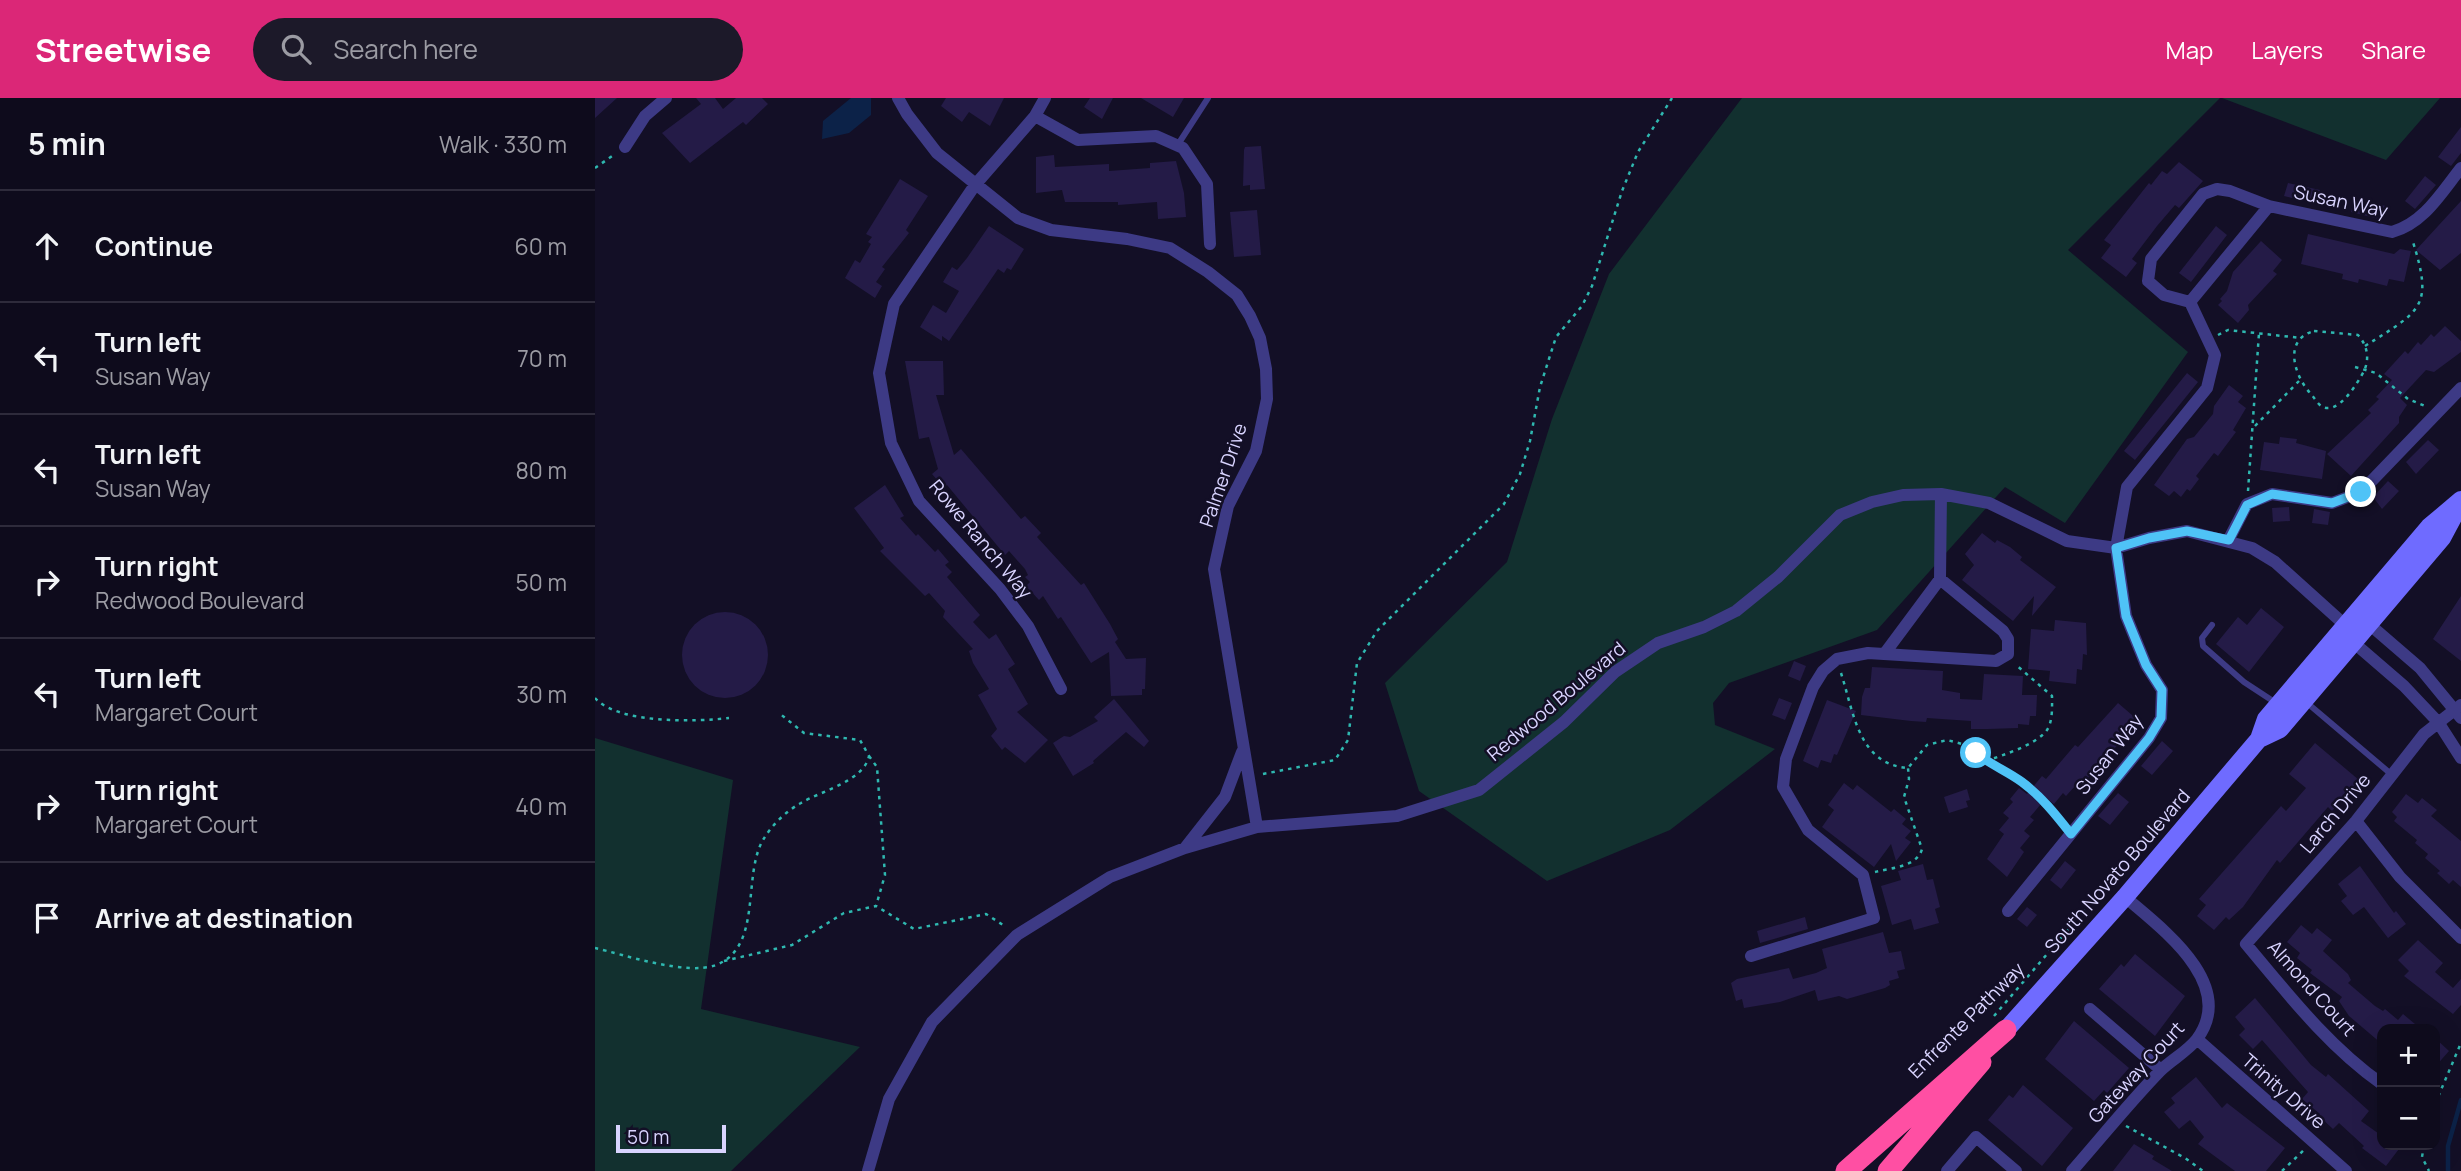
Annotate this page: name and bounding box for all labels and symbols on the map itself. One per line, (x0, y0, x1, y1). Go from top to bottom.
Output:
street label: Susan Way (2292, 178, 2390, 224)
street label: Palmer Drive (1193, 420, 1253, 530)
street label: Rowe Ranch Way (923, 474, 1039, 604)
route end (2345, 476, 2376, 507)
street label: Redwood Boulevard (1481, 635, 1631, 767)
street label: Susan Way (2069, 708, 2149, 800)
route start (1960, 737, 1991, 768)
street label: Larch Drive (2294, 768, 2376, 858)
street label: South Novato Boulevard (2038, 783, 2196, 959)
street label: Almond Court (2262, 934, 2362, 1042)
street label: Enfrente Pathway (1902, 956, 2030, 1084)
street label: Gateway Court (2082, 1015, 2190, 1129)
street label: Trinity Drive (2237, 1047, 2331, 1135)
scale bar (616, 1122, 726, 1154)

